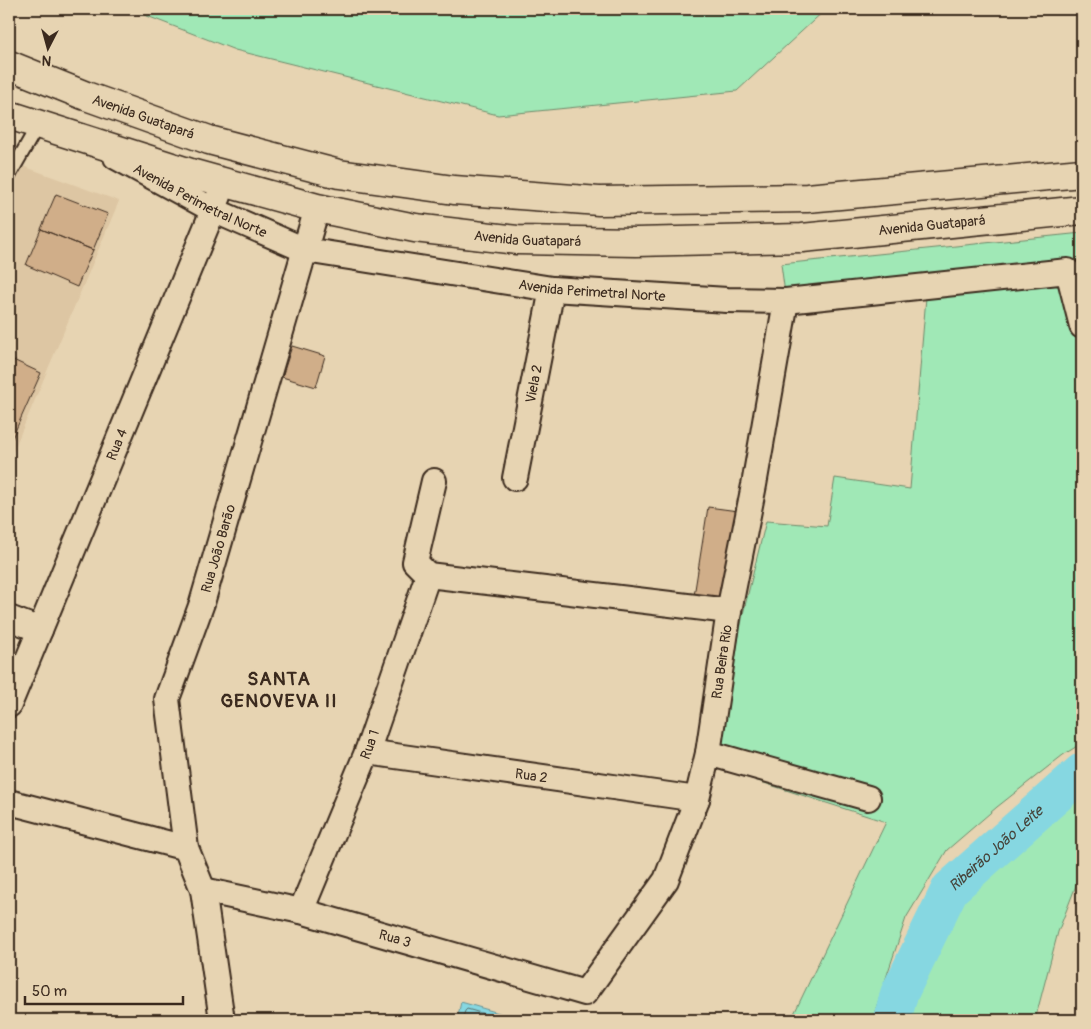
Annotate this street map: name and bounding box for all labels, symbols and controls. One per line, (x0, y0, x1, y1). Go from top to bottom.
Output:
north arrow (22, 22, 72, 72)
text: N (41, 51, 52, 69)
street label: Avenida Guatapará (90, 91, 197, 143)
street label: Avenida Perimetral Norte (130, 160, 270, 241)
street label: Avenida Guatapará (878, 212, 986, 239)
street label: Avenida Guatapará (473, 227, 581, 250)
street label: Avenida Perimetral Norte (517, 276, 666, 305)
street label: Viela 2 (522, 363, 546, 404)
street label: Rua 4 (103, 426, 131, 463)
street label: Rua João Barão (198, 502, 239, 595)
street label: Rua Beira Rio (708, 623, 736, 700)
district label: SANTA GENOVEVA II (220, 667, 338, 713)
street label: Rua 1 (357, 728, 383, 762)
street label: Rua 2 (514, 765, 549, 787)
water label: Ribeirão João Leite (945, 801, 1048, 895)
street label: Rua 3 (377, 926, 413, 951)
scale bar (25, 974, 182, 1006)
text: 50 m (32, 982, 67, 1001)

